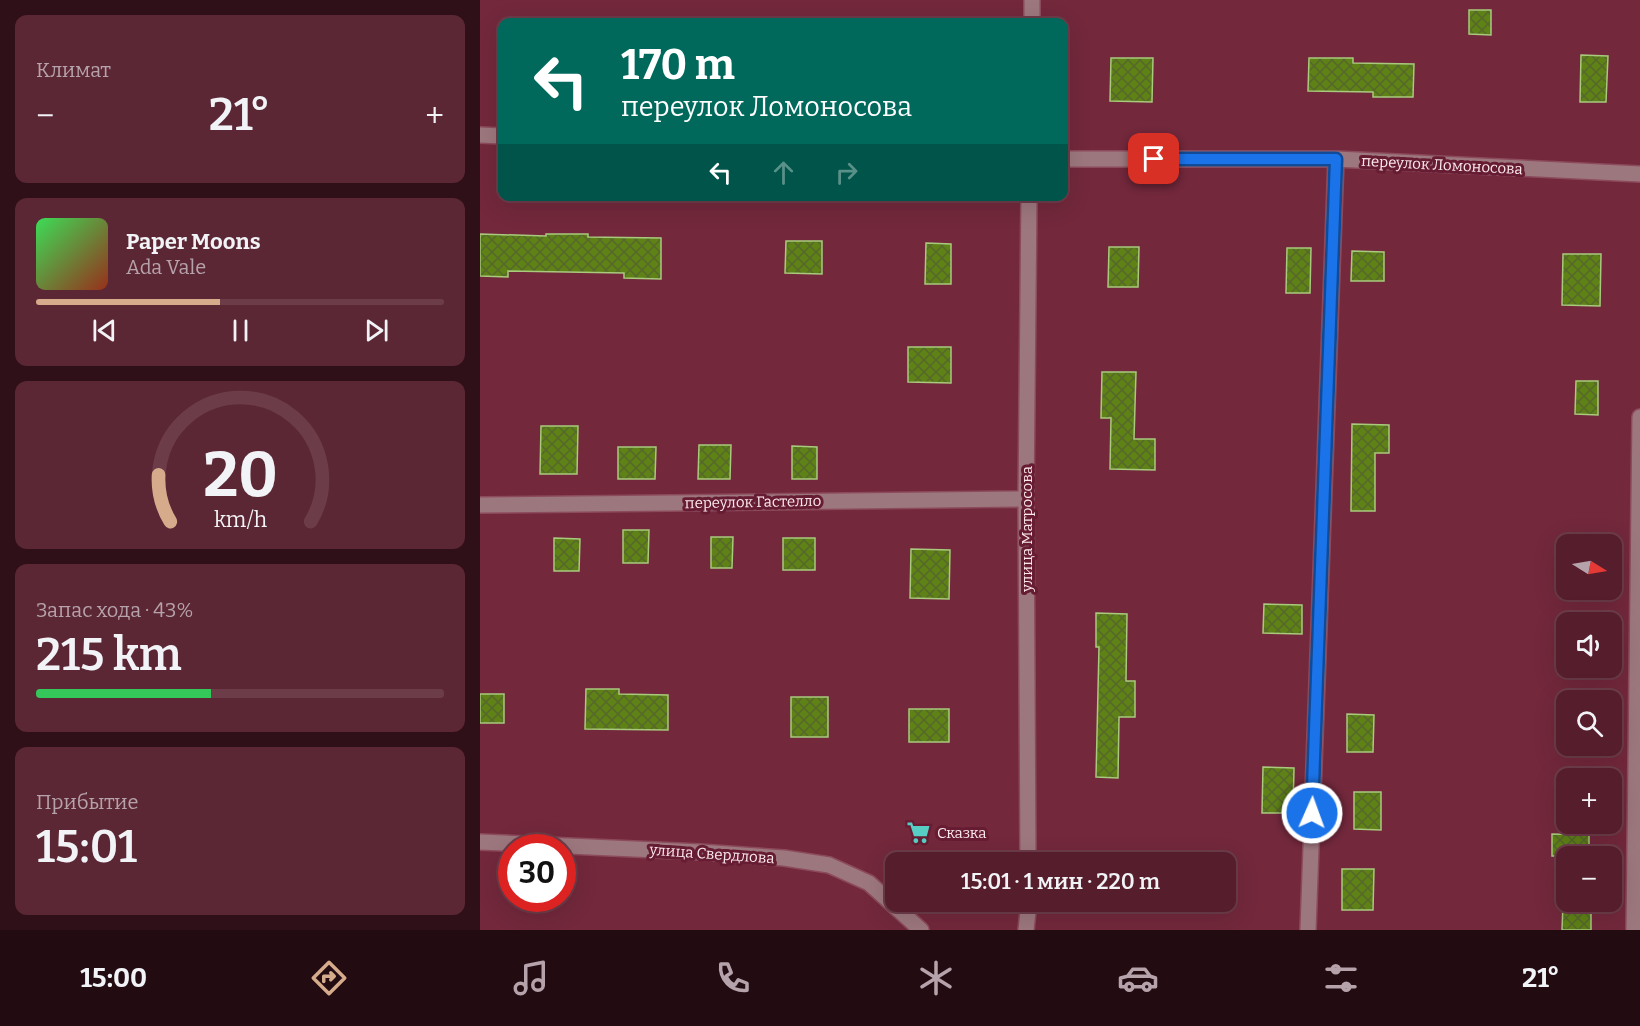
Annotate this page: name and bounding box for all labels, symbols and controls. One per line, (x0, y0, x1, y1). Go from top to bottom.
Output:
text: 170 m (621, 40, 735, 90)
icon: left (522, 42, 600, 120)
text: Климат (36, 58, 111, 82)
text: 21° (209, 88, 271, 142)
text: переулок Ломоносова (621, 91, 912, 123)
text: − (36, 96, 54, 136)
text: + (425, 96, 444, 136)
pin (1128, 133, 1179, 184)
icon: arrive (1137, 142, 1170, 175)
street label: переулок Ломоносова (1361, 152, 1523, 178)
icon: left (704, 156, 737, 189)
icon: ahead (767, 156, 800, 189)
icon: right (830, 156, 863, 189)
text: Paper Moons (126, 228, 261, 255)
text: Ada Vale (126, 255, 206, 279)
icon: previous (88, 314, 121, 347)
icon: pause (224, 314, 257, 347)
icon: next (360, 314, 393, 347)
text: 20 (203, 438, 277, 513)
street label: улица Матросова (1018, 466, 1036, 593)
street label: переулок Гастелло (685, 492, 821, 512)
text: km/h (213, 507, 267, 533)
north arrow (1556, 534, 1622, 600)
map controls (1556, 534, 1622, 912)
text: Запас хода · 43% (36, 598, 193, 622)
button: sound (1556, 612, 1622, 678)
text: 215 km (36, 628, 182, 682)
button: search (1556, 690, 1622, 756)
button: + (1556, 768, 1622, 834)
position arrow (1280, 781, 1344, 845)
text: Прибытие (36, 790, 138, 814)
text: 15:01 (36, 820, 137, 874)
supermarket icon: Сказка (906, 820, 932, 846)
place label: Сказка (937, 824, 986, 842)
speed limit sign: 30 (498, 834, 576, 912)
street label: улица Свердлова (648, 841, 775, 867)
button: − (1556, 846, 1622, 912)
text: 15:01 · 1 мин · 220 m (961, 868, 1160, 895)
icon: directions (308, 957, 350, 999)
icon: music (510, 957, 552, 999)
icon: phone (712, 957, 754, 999)
icon: climate (915, 957, 957, 999)
icon: car (1117, 957, 1159, 999)
icon: filters (1320, 957, 1362, 999)
text: 15:00 (80, 962, 147, 994)
text: 21° (1522, 962, 1560, 994)

